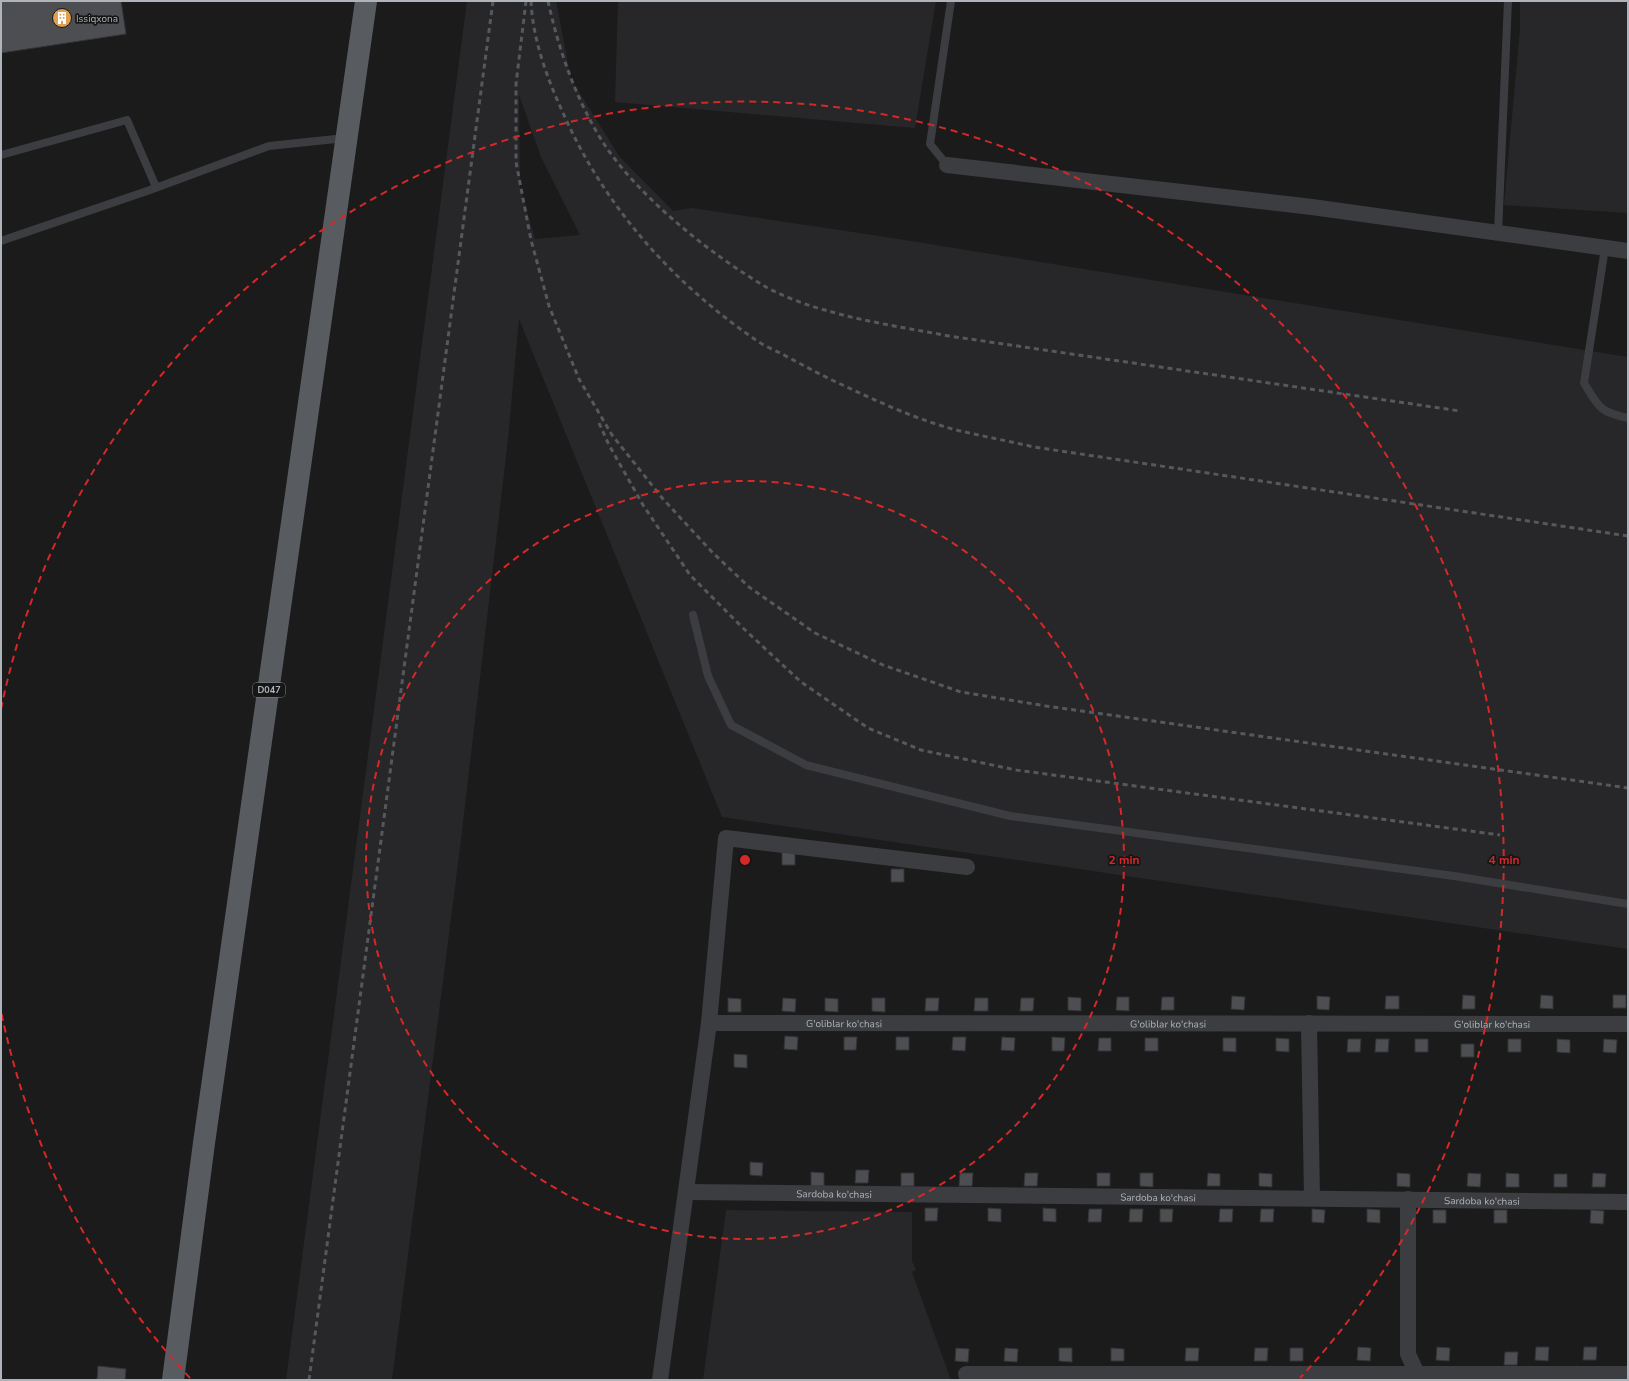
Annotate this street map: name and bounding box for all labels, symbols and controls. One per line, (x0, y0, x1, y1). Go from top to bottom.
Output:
building icon: Issiqxona (51, 7, 73, 29)
place label: Issiqxona (76, 12, 118, 26)
road number: D047 (253, 683, 285, 697)
text: 2 min (1108, 852, 1140, 868)
text: 4 min (1488, 852, 1520, 868)
centre of rings (738, 853, 752, 867)
street label: G'oliblar ko'chasi (806, 1017, 882, 1031)
street label: G'oliblar ko'chasi (1130, 1017, 1206, 1032)
street label: G'oliblar ko'chasi (1454, 1018, 1530, 1032)
street label: Sardoba ko'chasi (796, 1187, 872, 1202)
street label: Sardoba ko'chasi (1120, 1191, 1196, 1205)
street label: Sardoba ko'chasi (1444, 1194, 1520, 1209)

